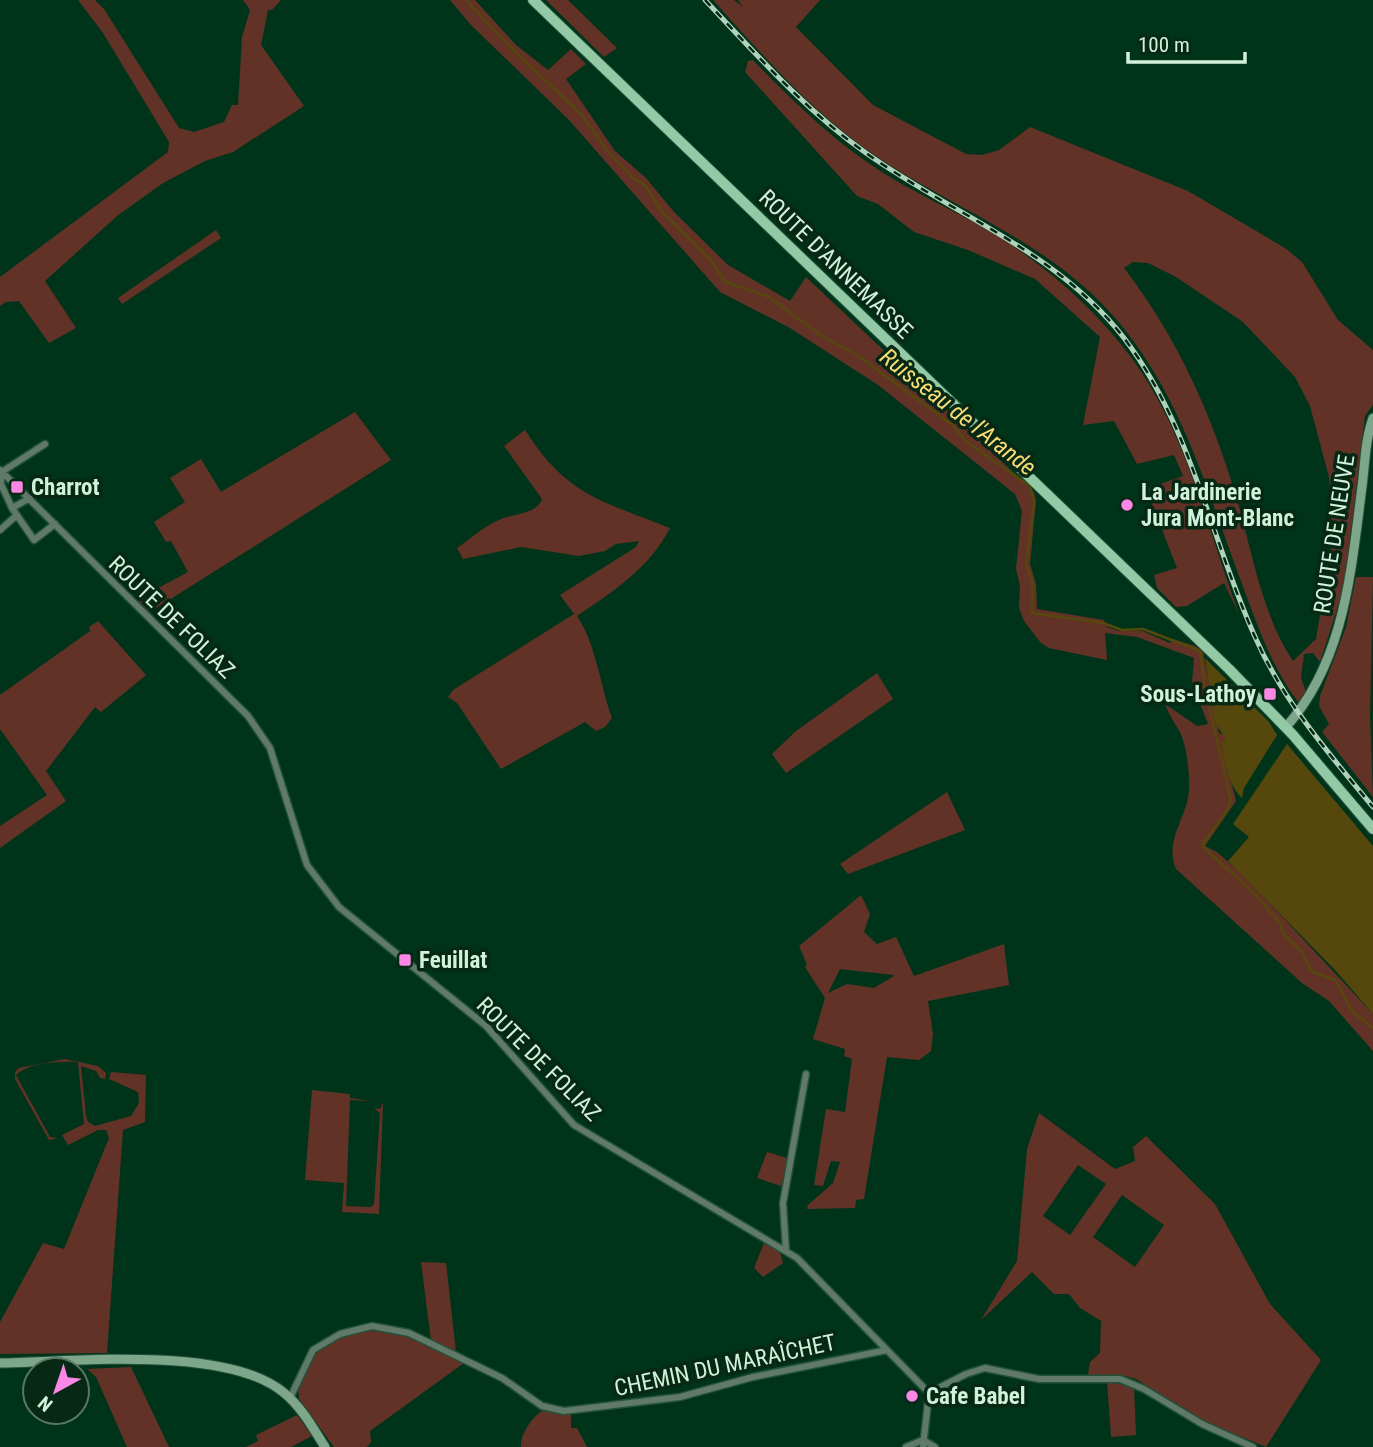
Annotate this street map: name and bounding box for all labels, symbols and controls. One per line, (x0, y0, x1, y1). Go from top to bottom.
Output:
scale bar (1128, 21, 1245, 65)
text: 100 m (1138, 33, 1190, 57)
street label: ROUTE D'ANNEMASSE (753, 184, 918, 344)
water label: Ruisseau de l'Arande (875, 343, 1041, 482)
street label: ROUTE DE NEUVE (1309, 453, 1360, 615)
place label: Charrot (31, 474, 100, 501)
marker: Charrot (9, 479, 25, 495)
place label: La Jardinerie Jura Mont-Blanc (1141, 479, 1294, 532)
marker: La Jardinerie Jura Mont-Blanc (1119, 497, 1135, 513)
street label: ROUTE DE FOLIAZ (103, 550, 240, 684)
place label: Sous-Lathoy (1140, 681, 1257, 708)
marker: Sous-Lathoy (1262, 686, 1278, 702)
place label: Feuillat (419, 947, 487, 974)
marker: Feuillat (397, 952, 413, 968)
street label: ROUTE DE FOLIAZ (471, 992, 606, 1127)
street label: CHEMIN DU MARAÎCHET (612, 1328, 838, 1402)
north arrow (21, 1356, 91, 1426)
place label: Cafe Babel (926, 1383, 1025, 1410)
marker: Cafe Babel (904, 1388, 920, 1404)
text: N (34, 1391, 57, 1416)

